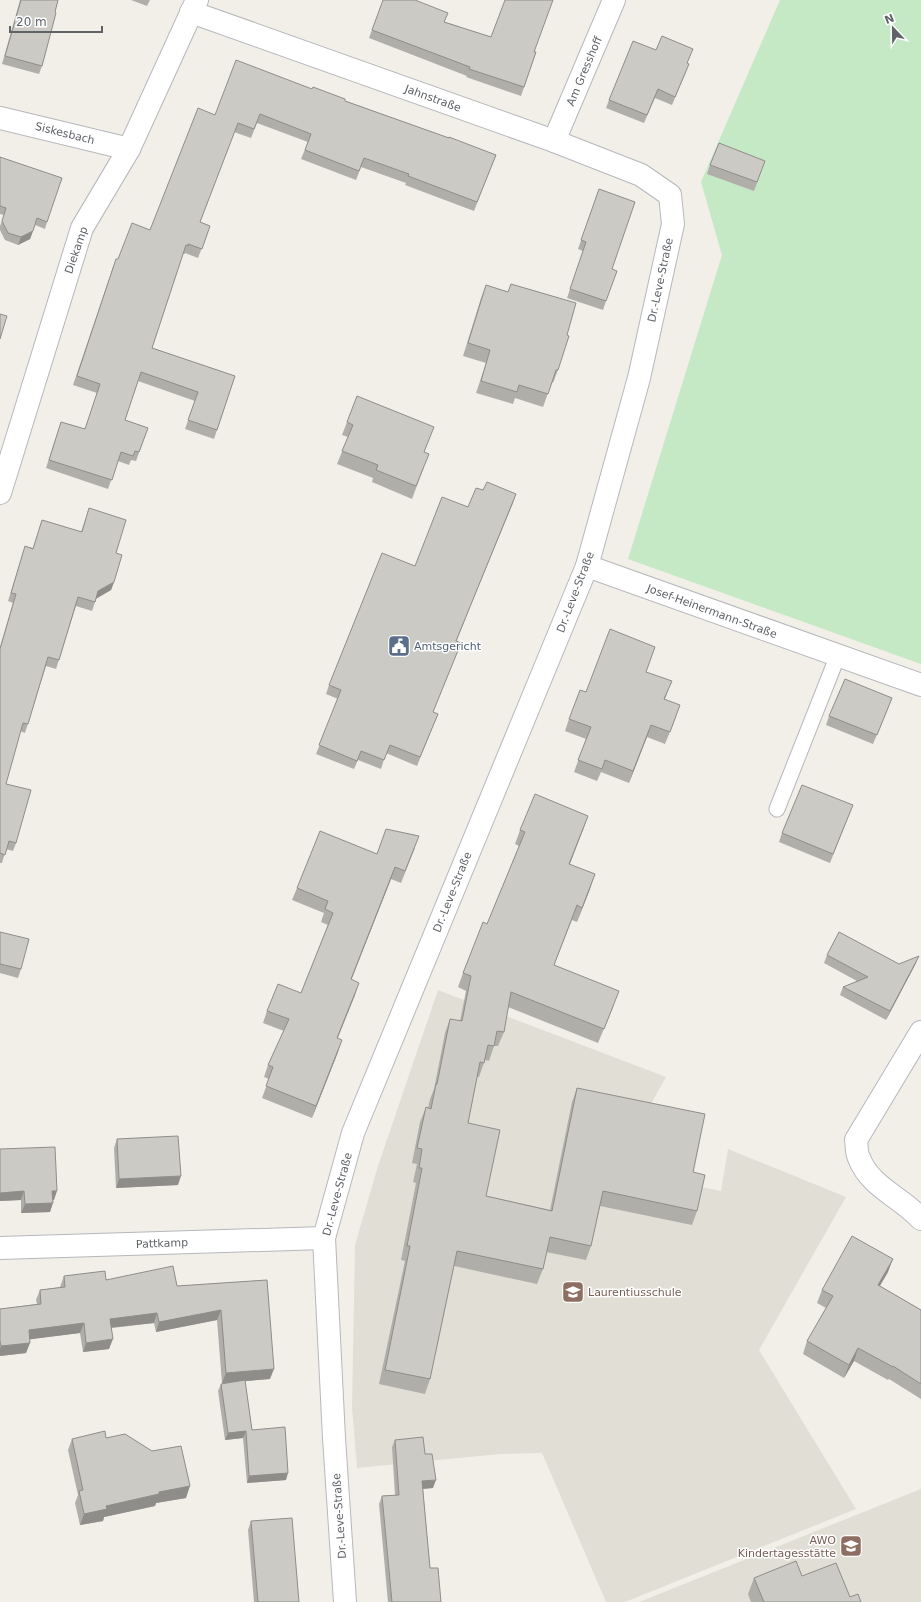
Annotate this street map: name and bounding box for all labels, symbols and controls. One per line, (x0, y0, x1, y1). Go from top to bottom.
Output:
scale bar (10, 8, 102, 34)
north arrow (873, 8, 913, 48)
text: N (883, 11, 896, 27)
text: 20 m (16, 15, 47, 29)
street label: Am Gresshoff (564, 34, 605, 108)
street label: Jahnstraße (402, 82, 463, 115)
street label: Siskesbach (34, 120, 96, 147)
street label: Diekamp (62, 225, 91, 275)
street label: Dr.-Leve-Straße (645, 237, 676, 323)
street label: Dr.-Leve-Straße (554, 550, 597, 634)
street label: Josef-Heinermann-Straße (644, 582, 779, 641)
public building icon: Amtsgericht (386, 633, 412, 659)
place label: Amtsgericht (414, 640, 482, 653)
street label: Dr.-Leve-Straße (430, 850, 475, 934)
street label: Dr.-Leve-Straße (320, 1151, 355, 1237)
street label: Pattkamp (136, 1236, 188, 1251)
school or university icon: Laurentiusschule (560, 1279, 586, 1305)
place label: Laurentiusschule (588, 1286, 682, 1299)
street label: Dr.-Leve-Straße (330, 1473, 349, 1559)
school or university icon: AWO Kindertagesstätte (838, 1533, 864, 1559)
place label: AWO Kindertagesstätte (738, 1534, 836, 1560)

